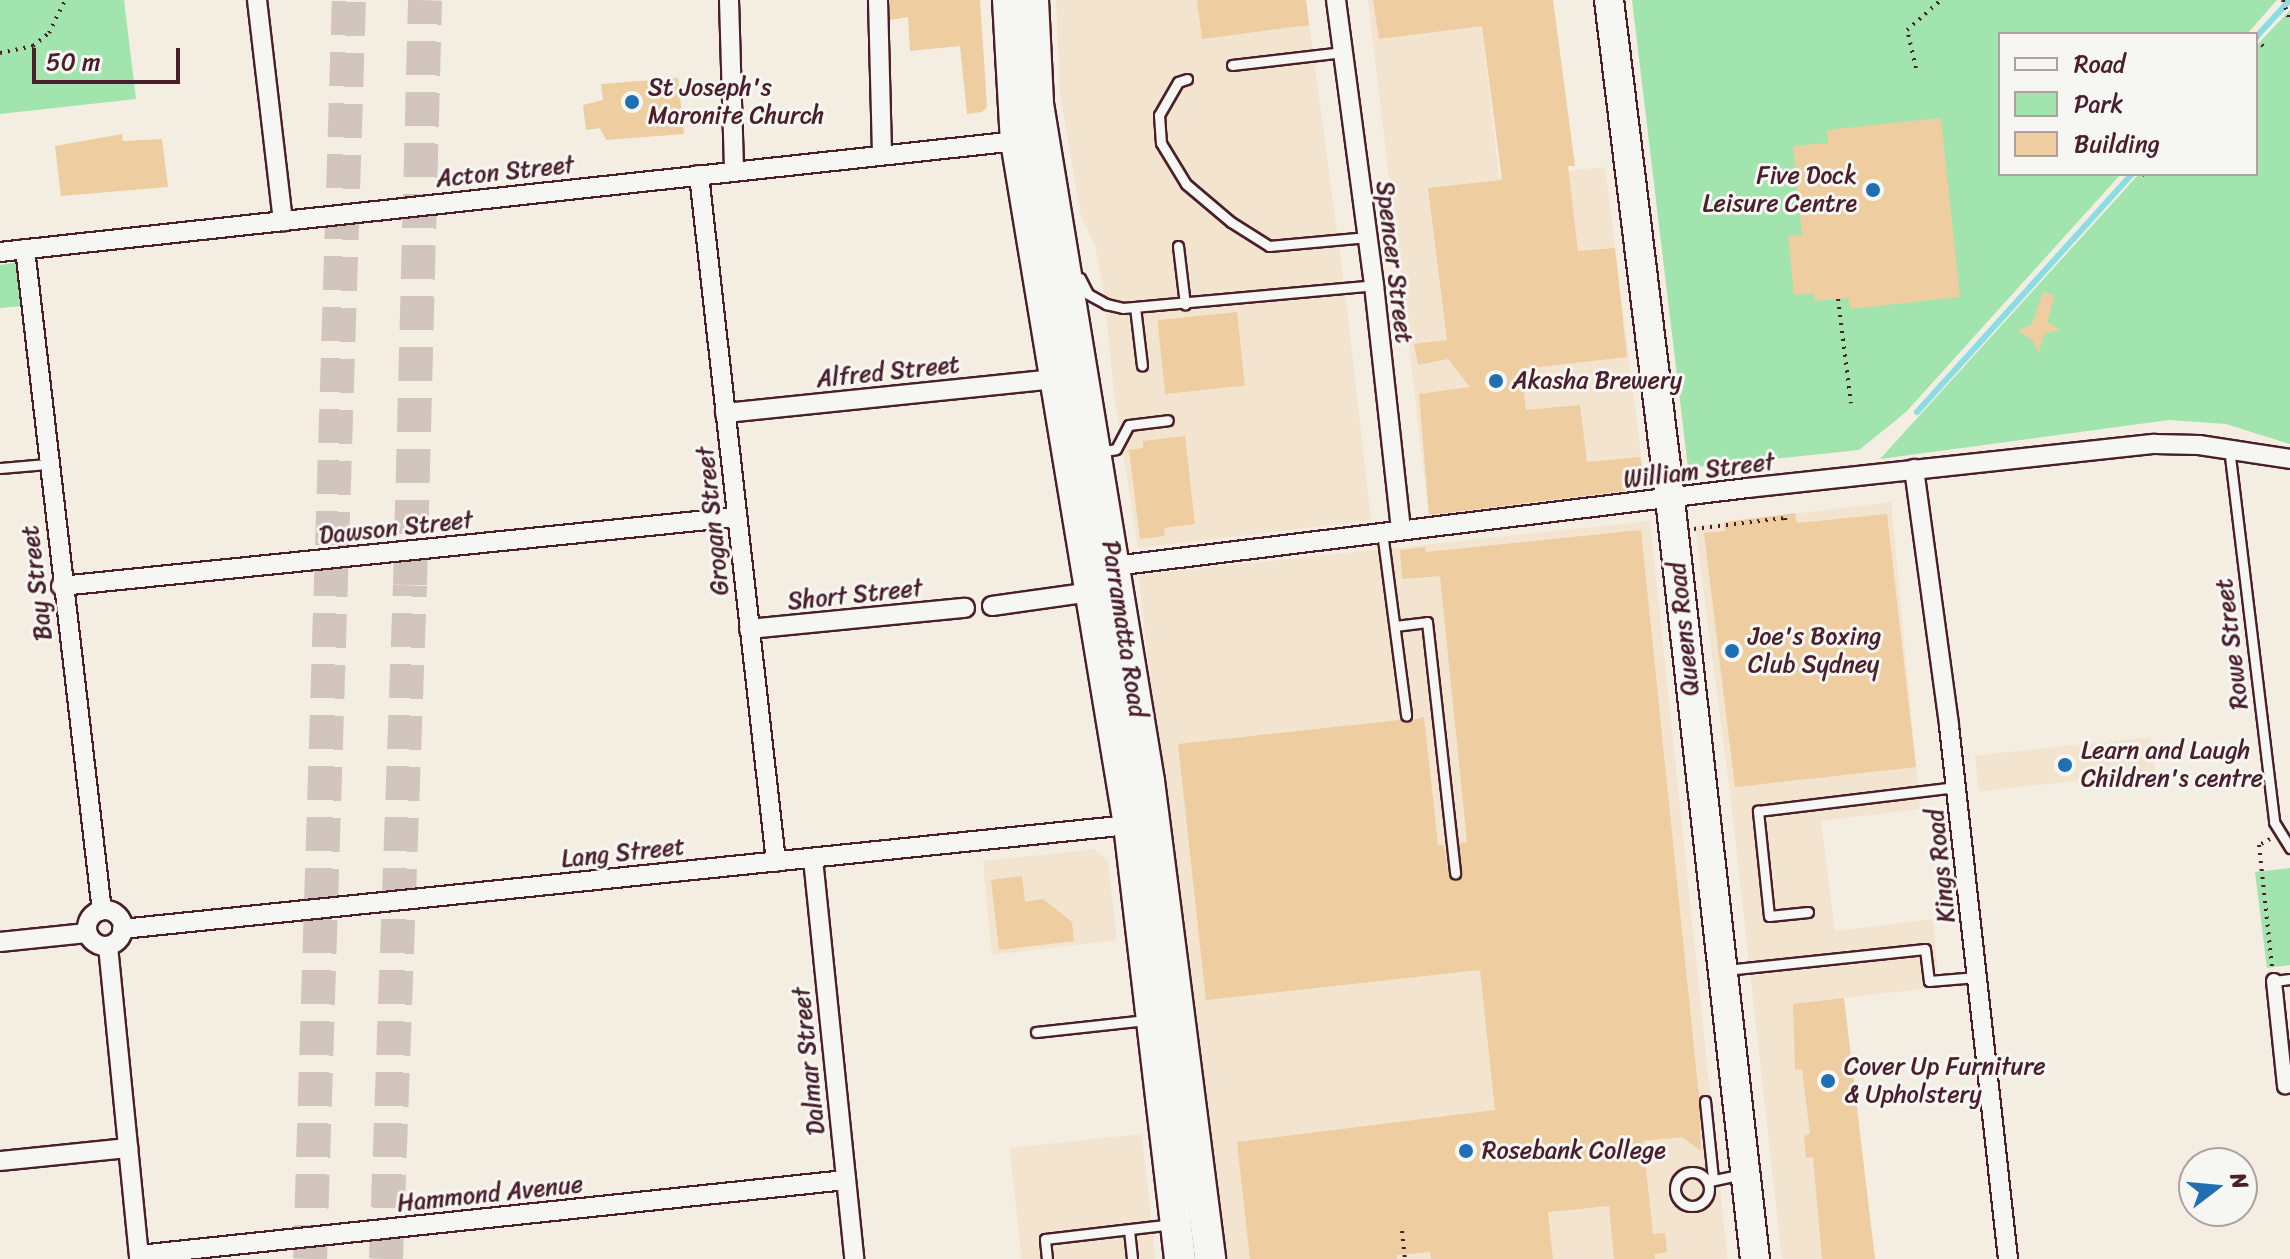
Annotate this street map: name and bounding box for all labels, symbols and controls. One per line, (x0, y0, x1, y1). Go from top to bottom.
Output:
scale bar (36, 32, 184, 82)
legend (1998, 32, 2258, 176)
text: 50 m (46, 41, 101, 83)
text: Road (2074, 43, 2125, 85)
place label: St Joseph's Maronite Church (648, 74, 824, 130)
text: Park (2074, 83, 2123, 125)
marker: St Joseph's Maronite Church (623, 93, 641, 111)
text: Building (2074, 123, 2160, 165)
street label: Acton Street (434, 150, 576, 194)
place label: Five Dock Leisure Centre (1702, 162, 1857, 218)
street label: Spencer Street (1370, 179, 1418, 345)
marker: Five Dock Leisure Centre (1864, 181, 1882, 199)
street label: Alfred Street (815, 350, 961, 394)
place label: Akasha Brewery (1512, 367, 1683, 395)
marker: Akasha Brewery (1487, 372, 1505, 390)
street label: Grogan Street (691, 445, 735, 597)
street label: William Street (1622, 447, 1776, 495)
street label: Dawson Street (317, 506, 475, 550)
street label: Bay Street (16, 524, 58, 642)
street label: Parramatta Road (1096, 539, 1152, 719)
street label: Queens Road (1663, 561, 1705, 697)
street label: Short Street (786, 574, 924, 616)
street label: Rowe Street (2210, 577, 2254, 711)
place label: Joe's Boxing Club Sydney (1748, 623, 1881, 679)
marker: Joe's Boxing Club Sydney (1723, 642, 1741, 660)
place label: Learn and Laugh Children's centre (2081, 737, 2264, 793)
marker: Learn and Laugh Children's centre (2056, 756, 2074, 774)
street label: Kings Road (1921, 808, 1961, 924)
street label: Lang Street (560, 832, 686, 874)
street label: Dalmar Street (787, 985, 831, 1137)
place label: Cover Up Furniture & Upholstery (1844, 1053, 2046, 1109)
marker: Cover Up Furniture & Upholstery (1819, 1072, 1837, 1090)
place label: Rosebank College (1482, 1137, 1666, 1165)
marker: Rosebank College (1457, 1142, 1475, 1160)
north arrow (2178, 1147, 2258, 1227)
text: N (2219, 1168, 2260, 1194)
street label: Hammond Avenue (396, 1170, 584, 1218)

